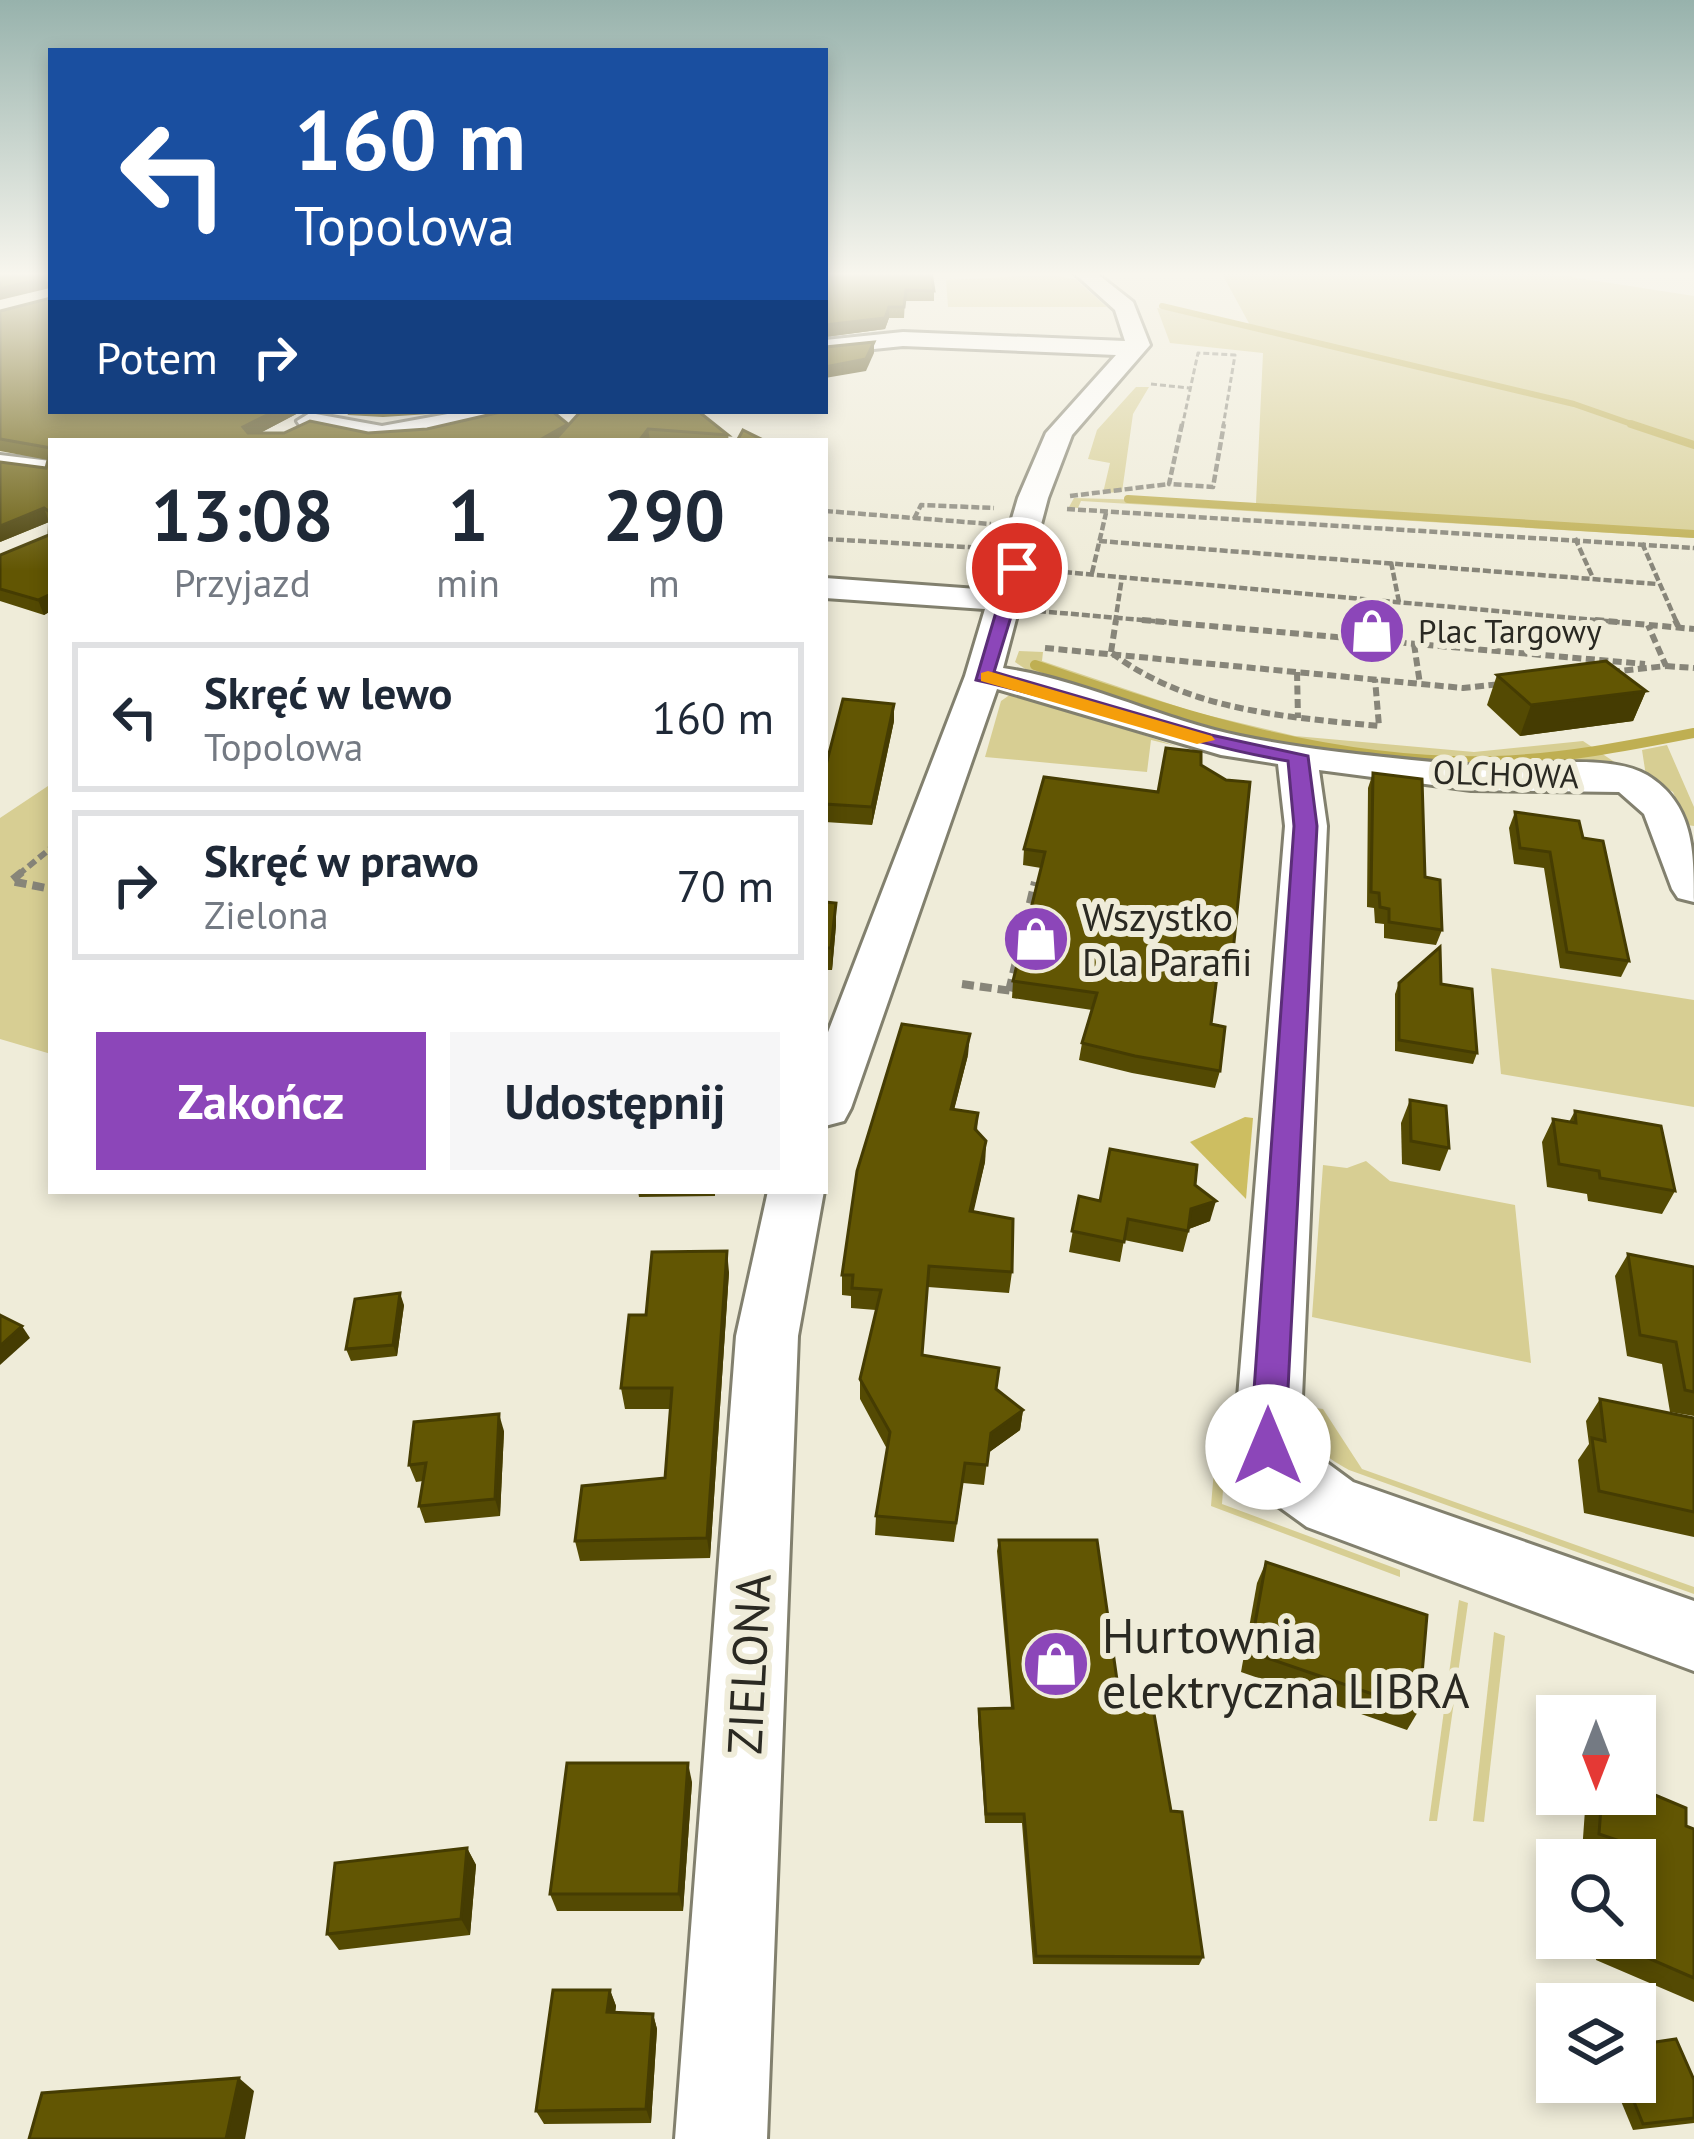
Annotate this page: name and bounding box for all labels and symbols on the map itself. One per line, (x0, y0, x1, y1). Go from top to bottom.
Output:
pin (966, 517, 1068, 619)
shop icon: Plac Targowy (1337, 596, 1407, 666)
place label: Plac Targowy (1418, 609, 1602, 652)
street label: OLCHOWA (1432, 749, 1580, 798)
place label: Wszystko Dla Parafii (1082, 891, 1253, 987)
shop icon: Wszystko Dla Parafii (1001, 904, 1071, 974)
position arrow (1205, 1384, 1331, 1510)
street label: ZIELONA (712, 1572, 784, 1756)
place label: Hurtownia elektryczna LIBRA (1102, 1604, 1470, 1721)
shop icon: Hurtownia elektryczna LIBRA (1021, 1629, 1091, 1699)
north arrow (1536, 1695, 1656, 1815)

